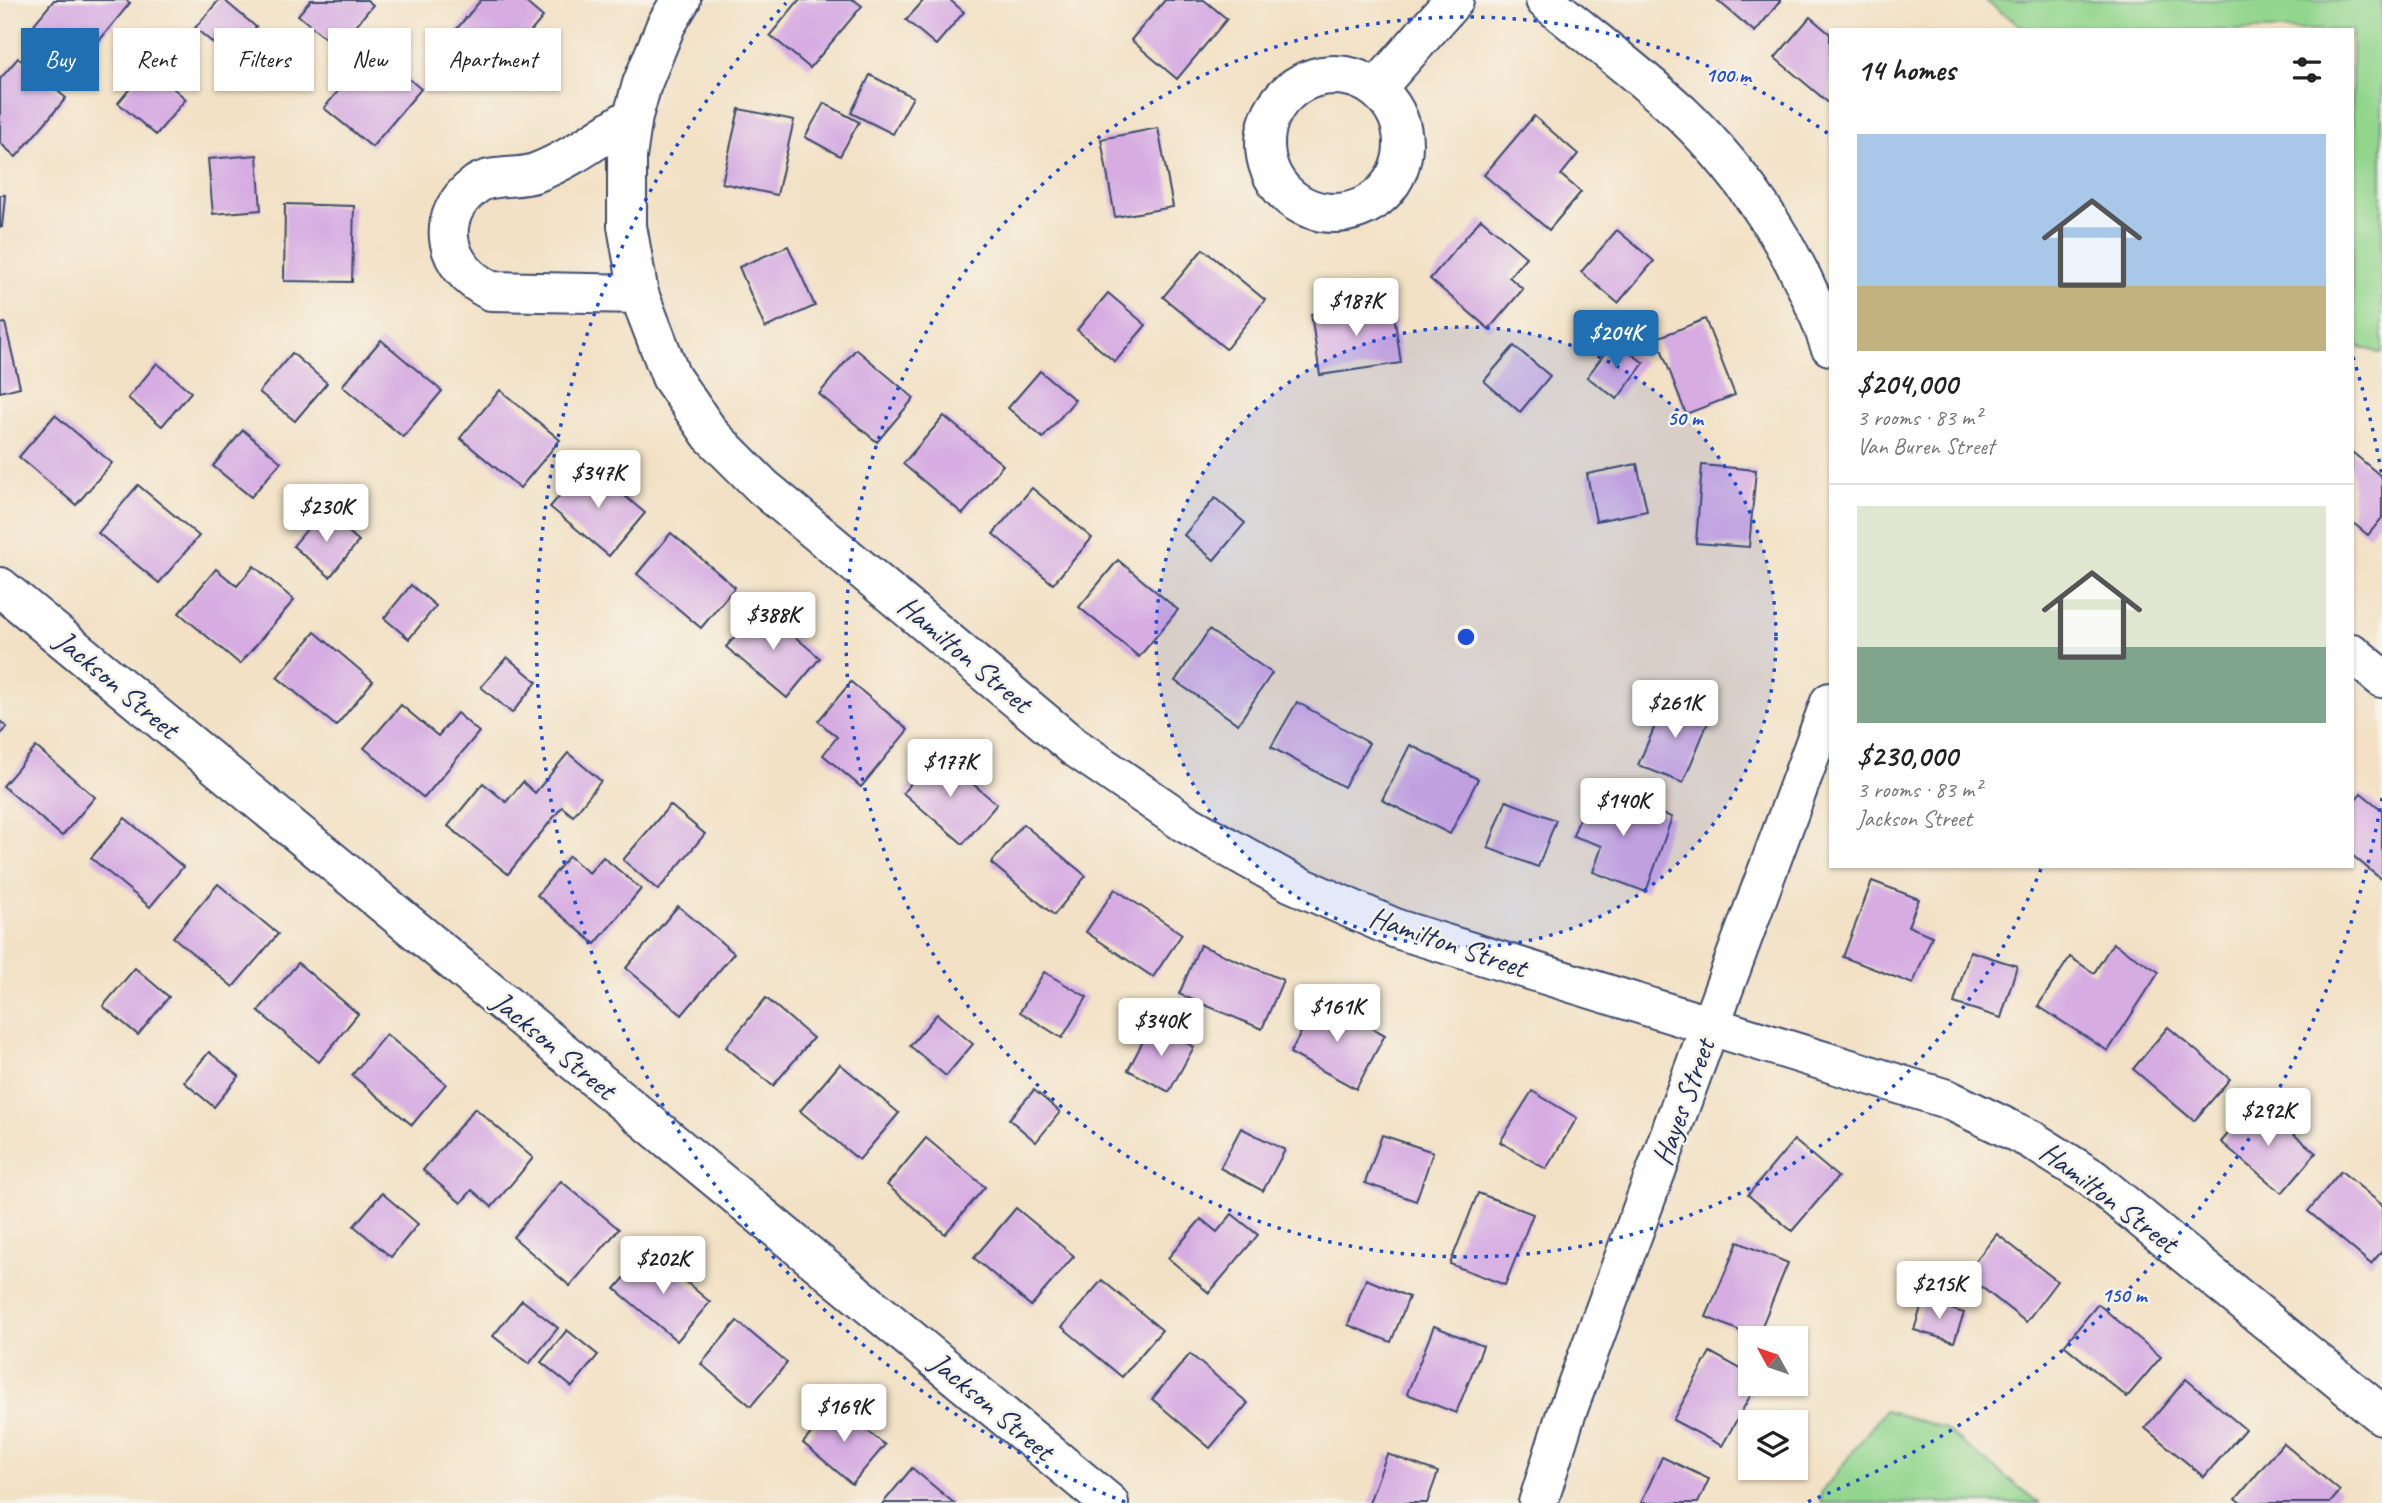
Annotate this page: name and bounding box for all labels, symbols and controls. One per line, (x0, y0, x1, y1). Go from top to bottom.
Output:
chip: Buy (21, 28, 99, 91)
chip: Rent (113, 28, 200, 91)
chip: Filters (214, 28, 314, 91)
chip: New (328, 28, 411, 91)
chip: Apartment (425, 28, 561, 91)
text: 14 homes (1857, 51, 1955, 89)
icon: filters (2288, 51, 2326, 89)
text: 100 m (1705, 62, 1753, 88)
icon: home (2029, 180, 2155, 306)
pin: $187K (1307, 278, 1405, 338)
text: $187K (1330, 286, 1383, 315)
pin: $204K (1567, 310, 1665, 370)
text: $204K (1589, 318, 1643, 347)
text: $204,000 (1857, 365, 1957, 403)
text: 3 rooms · 83 m² (1857, 403, 1981, 432)
text: 50 m (1667, 405, 1705, 431)
text: Van Buren Street (1857, 432, 1994, 461)
pin: $347K (549, 450, 647, 510)
text: $347K (572, 458, 625, 487)
pin: $230K (277, 484, 375, 544)
text: $230K (299, 492, 353, 521)
icon: home (2029, 552, 2155, 678)
street label: Hamilton Street (890, 587, 1042, 723)
pin: $388K (724, 592, 822, 652)
text: $388K (746, 600, 800, 629)
street label: Jackson Street (46, 620, 189, 749)
centre of rings (1454, 625, 1478, 649)
pin: $261K (1626, 680, 1724, 740)
text: $261K (1648, 688, 1702, 717)
text: $230,000 (1857, 737, 1957, 775)
pin: $177K (901, 740, 999, 799)
text: $177K (924, 747, 976, 776)
text: 3 rooms · 83 m² (1857, 775, 1981, 804)
pin: $140K (1574, 778, 1672, 838)
text: $140K (1596, 786, 1650, 815)
text: Jackson Street (1857, 804, 1972, 833)
street label: Hamilton Street (1365, 897, 1534, 988)
street label: Jackson Street (483, 981, 626, 1110)
pin: $161K (1288, 984, 1386, 1044)
text: $161K (1310, 992, 1364, 1021)
pin: $340K (1112, 998, 1210, 1058)
text: $340K (1134, 1006, 1188, 1035)
street label: Hayes Street (1643, 1031, 1724, 1170)
pin: $292K (2219, 1088, 2317, 1148)
text: $292K (2242, 1096, 2294, 1125)
street label: Hamilton Street (2032, 1133, 2188, 1263)
pin: $202K (614, 1236, 712, 1296)
text: $202K (636, 1244, 690, 1273)
pin: $215K (1890, 1262, 1988, 1321)
text: $215K (1913, 1269, 1965, 1298)
text: 150 m (2101, 1282, 2149, 1308)
north arrow (1738, 1326, 1808, 1396)
map controls (1738, 1326, 1808, 1480)
street label: Jackson Street (921, 1342, 1064, 1471)
pin: $169K (795, 1384, 893, 1444)
text: $169K (817, 1392, 871, 1421)
button: layers (1738, 1410, 1808, 1480)

